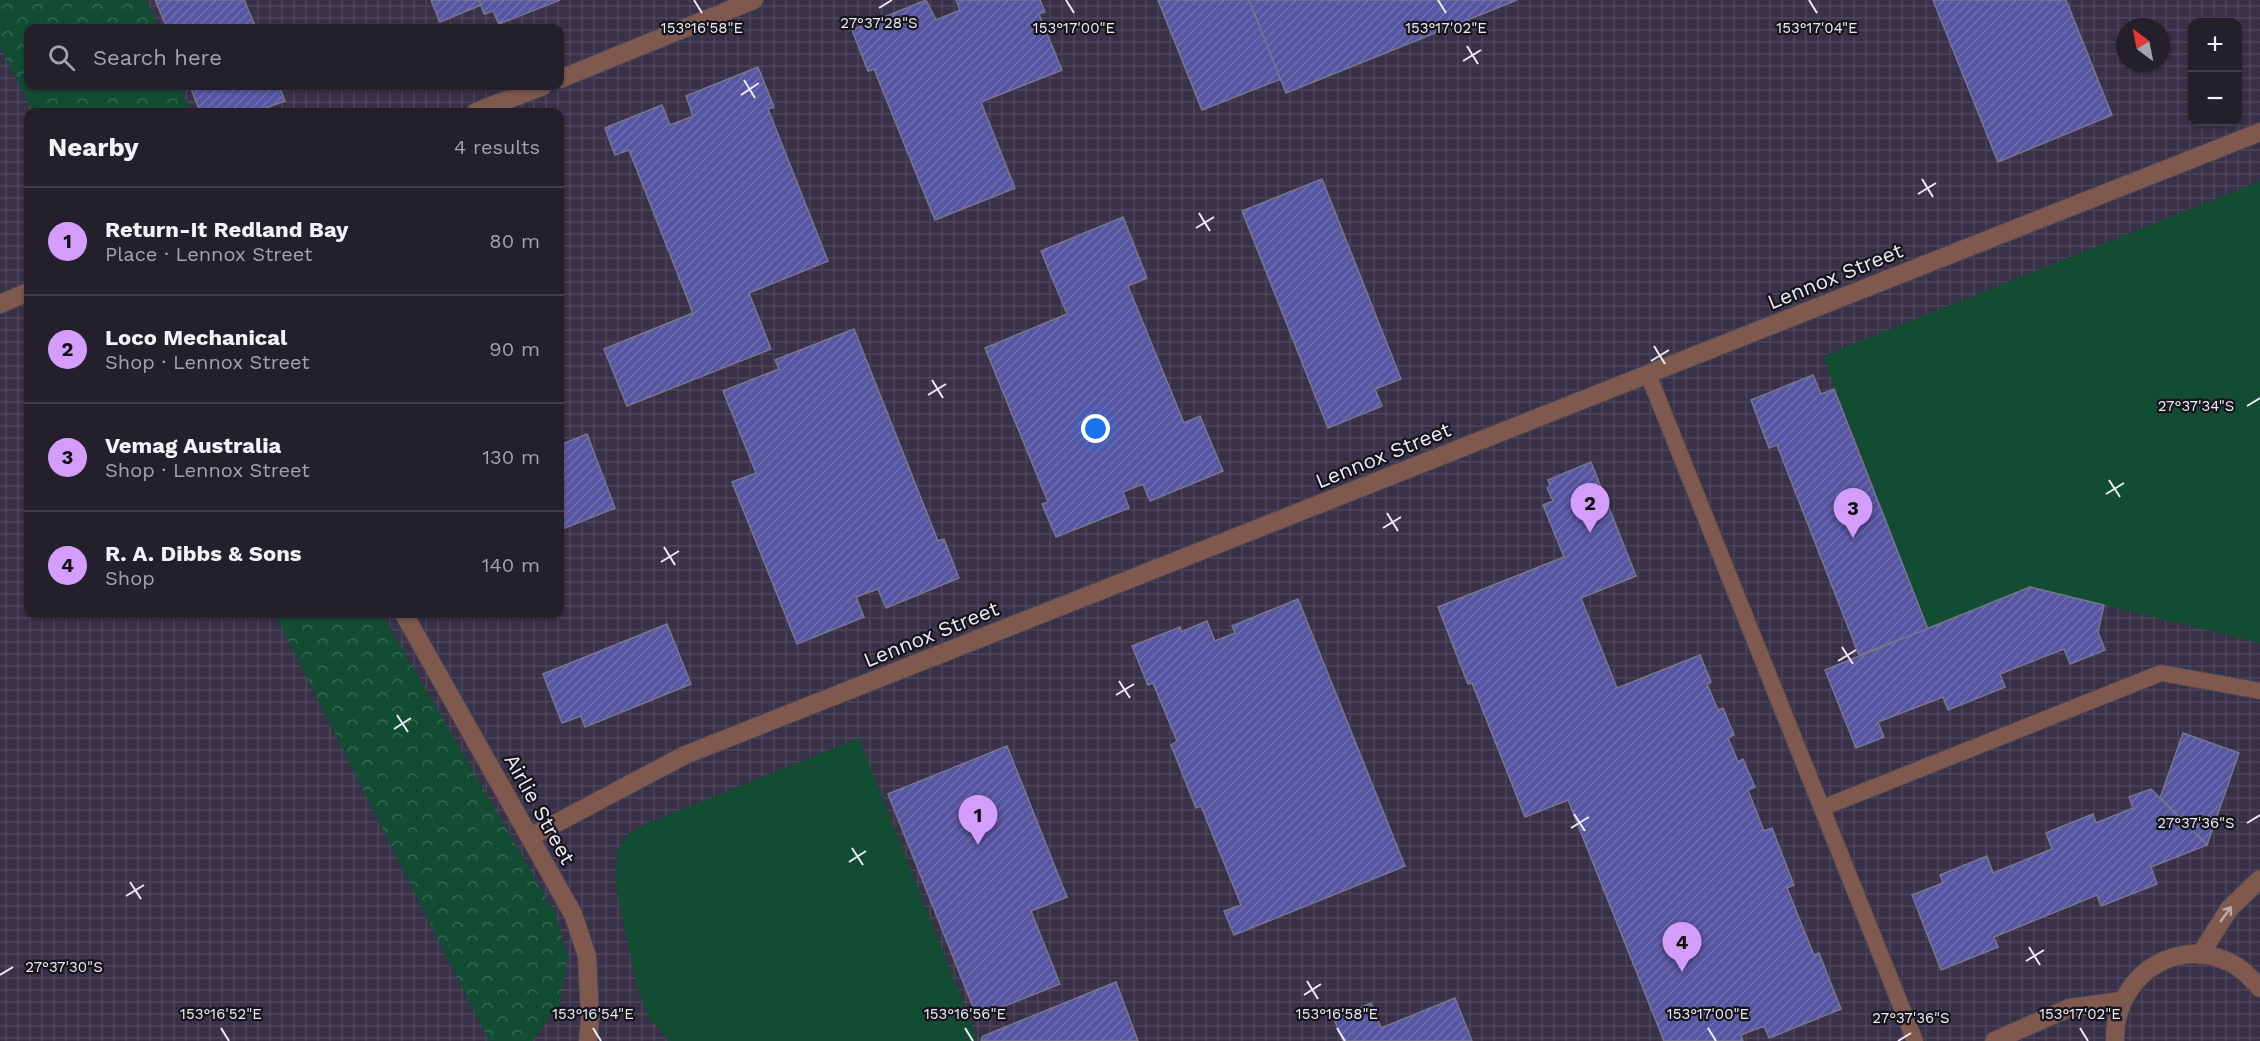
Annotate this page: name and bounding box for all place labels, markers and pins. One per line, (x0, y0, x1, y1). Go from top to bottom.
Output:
pin: 2 (1570, 484, 1610, 533)
pin: 3 (1834, 488, 1872, 538)
pin: 1 (958, 796, 998, 845)
pin: 4 (1662, 922, 1702, 972)

